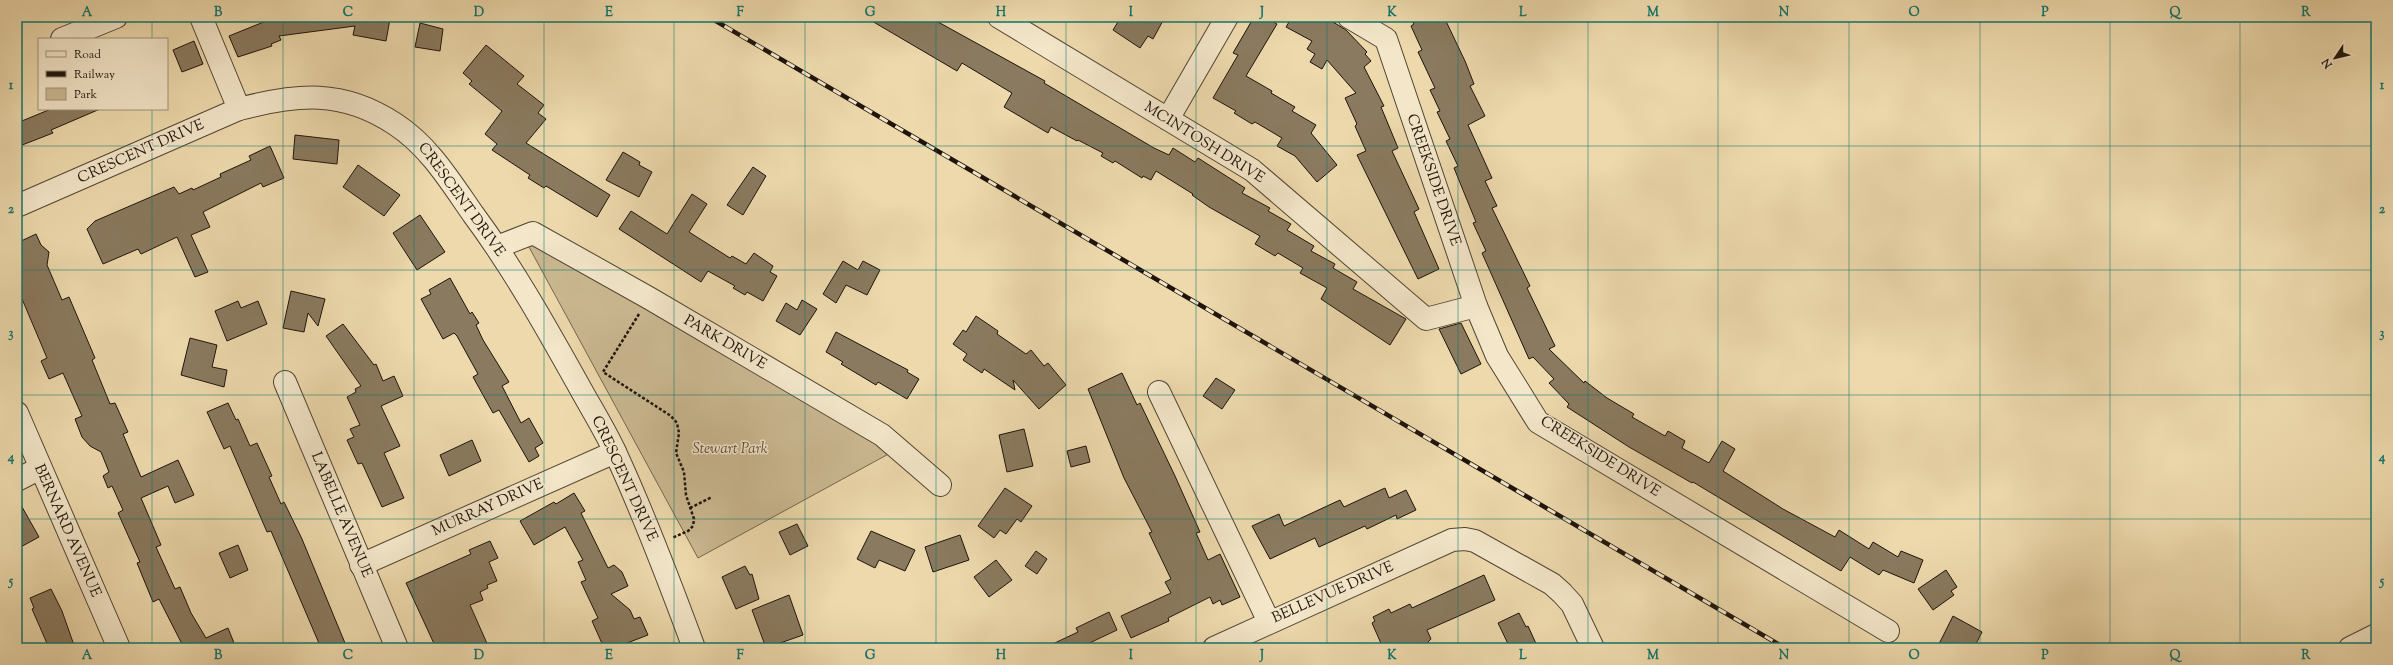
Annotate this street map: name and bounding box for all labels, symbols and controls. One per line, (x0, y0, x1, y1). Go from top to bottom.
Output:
text: A (82, 4, 93, 22)
text: B (214, 4, 223, 22)
text: C (343, 4, 353, 22)
text: D (474, 4, 484, 22)
text: E (605, 4, 613, 22)
text: F (736, 4, 744, 22)
text: G (865, 4, 876, 22)
text: H (996, 4, 1007, 22)
text: I (1129, 4, 1134, 22)
text: J (1259, 4, 1264, 22)
text: K (1387, 4, 1397, 22)
text: L (1519, 4, 1527, 22)
text: M (1647, 4, 1659, 22)
text: N (1779, 4, 1790, 22)
text: O (1908, 4, 1920, 22)
text: P (2041, 4, 2049, 22)
text: Q (2170, 4, 2183, 22)
text: R (2301, 4, 2311, 22)
legend (38, 38, 168, 110)
north arrow (2315, 38, 2355, 78)
text: Road (74, 46, 101, 64)
text: N (2318, 55, 2337, 72)
text: Railway (74, 66, 115, 84)
text: 1 (9, 77, 14, 95)
text: 1 (2380, 77, 2385, 95)
text: Park (74, 86, 97, 104)
street label: MCINTOSH DRIVE (1140, 97, 1268, 189)
street label: CREEKSIDE DRIVE (1401, 111, 1465, 249)
street label: CRESCENT DRIVE (74, 115, 208, 189)
street label: CRESCENT DRIVE (412, 139, 510, 261)
text: 2 (8, 201, 15, 219)
text: 2 (2379, 201, 2386, 219)
street label: PARK DRIVE (680, 311, 770, 375)
text: 3 (8, 325, 14, 343)
text: 3 (2379, 325, 2385, 343)
street label: CREEKSIDE DRIVE (1536, 411, 1664, 503)
street label: CRESCENT DRIVE (586, 413, 662, 545)
park label: Stewart Park (693, 439, 768, 460)
text: 4 (7, 449, 15, 467)
street label: LABELLE AVENUE (305, 449, 377, 581)
text: 4 (2378, 449, 2386, 467)
street label: BERNARD AVENUE (28, 461, 106, 601)
street label: MURRAY DRIVE (429, 474, 547, 542)
street label: BELLEVUE DRIVE (1269, 557, 1397, 629)
text: 5 (8, 573, 14, 591)
text: 5 (2379, 573, 2385, 591)
text: A (82, 647, 93, 665)
text: B (214, 647, 223, 665)
text: C (343, 647, 353, 665)
text: D (474, 647, 484, 665)
text: E (605, 647, 613, 665)
text: F (736, 647, 744, 665)
text: G (865, 647, 876, 665)
text: H (996, 647, 1007, 665)
text: I (1129, 647, 1134, 665)
text: J (1259, 647, 1264, 665)
text: K (1387, 647, 1397, 665)
text: L (1519, 647, 1527, 665)
text: M (1647, 647, 1659, 665)
text: N (1779, 647, 1790, 665)
text: O (1908, 647, 1920, 665)
text: P (2041, 647, 2049, 665)
text: Q (2170, 647, 2183, 665)
text: R (2301, 647, 2311, 665)

